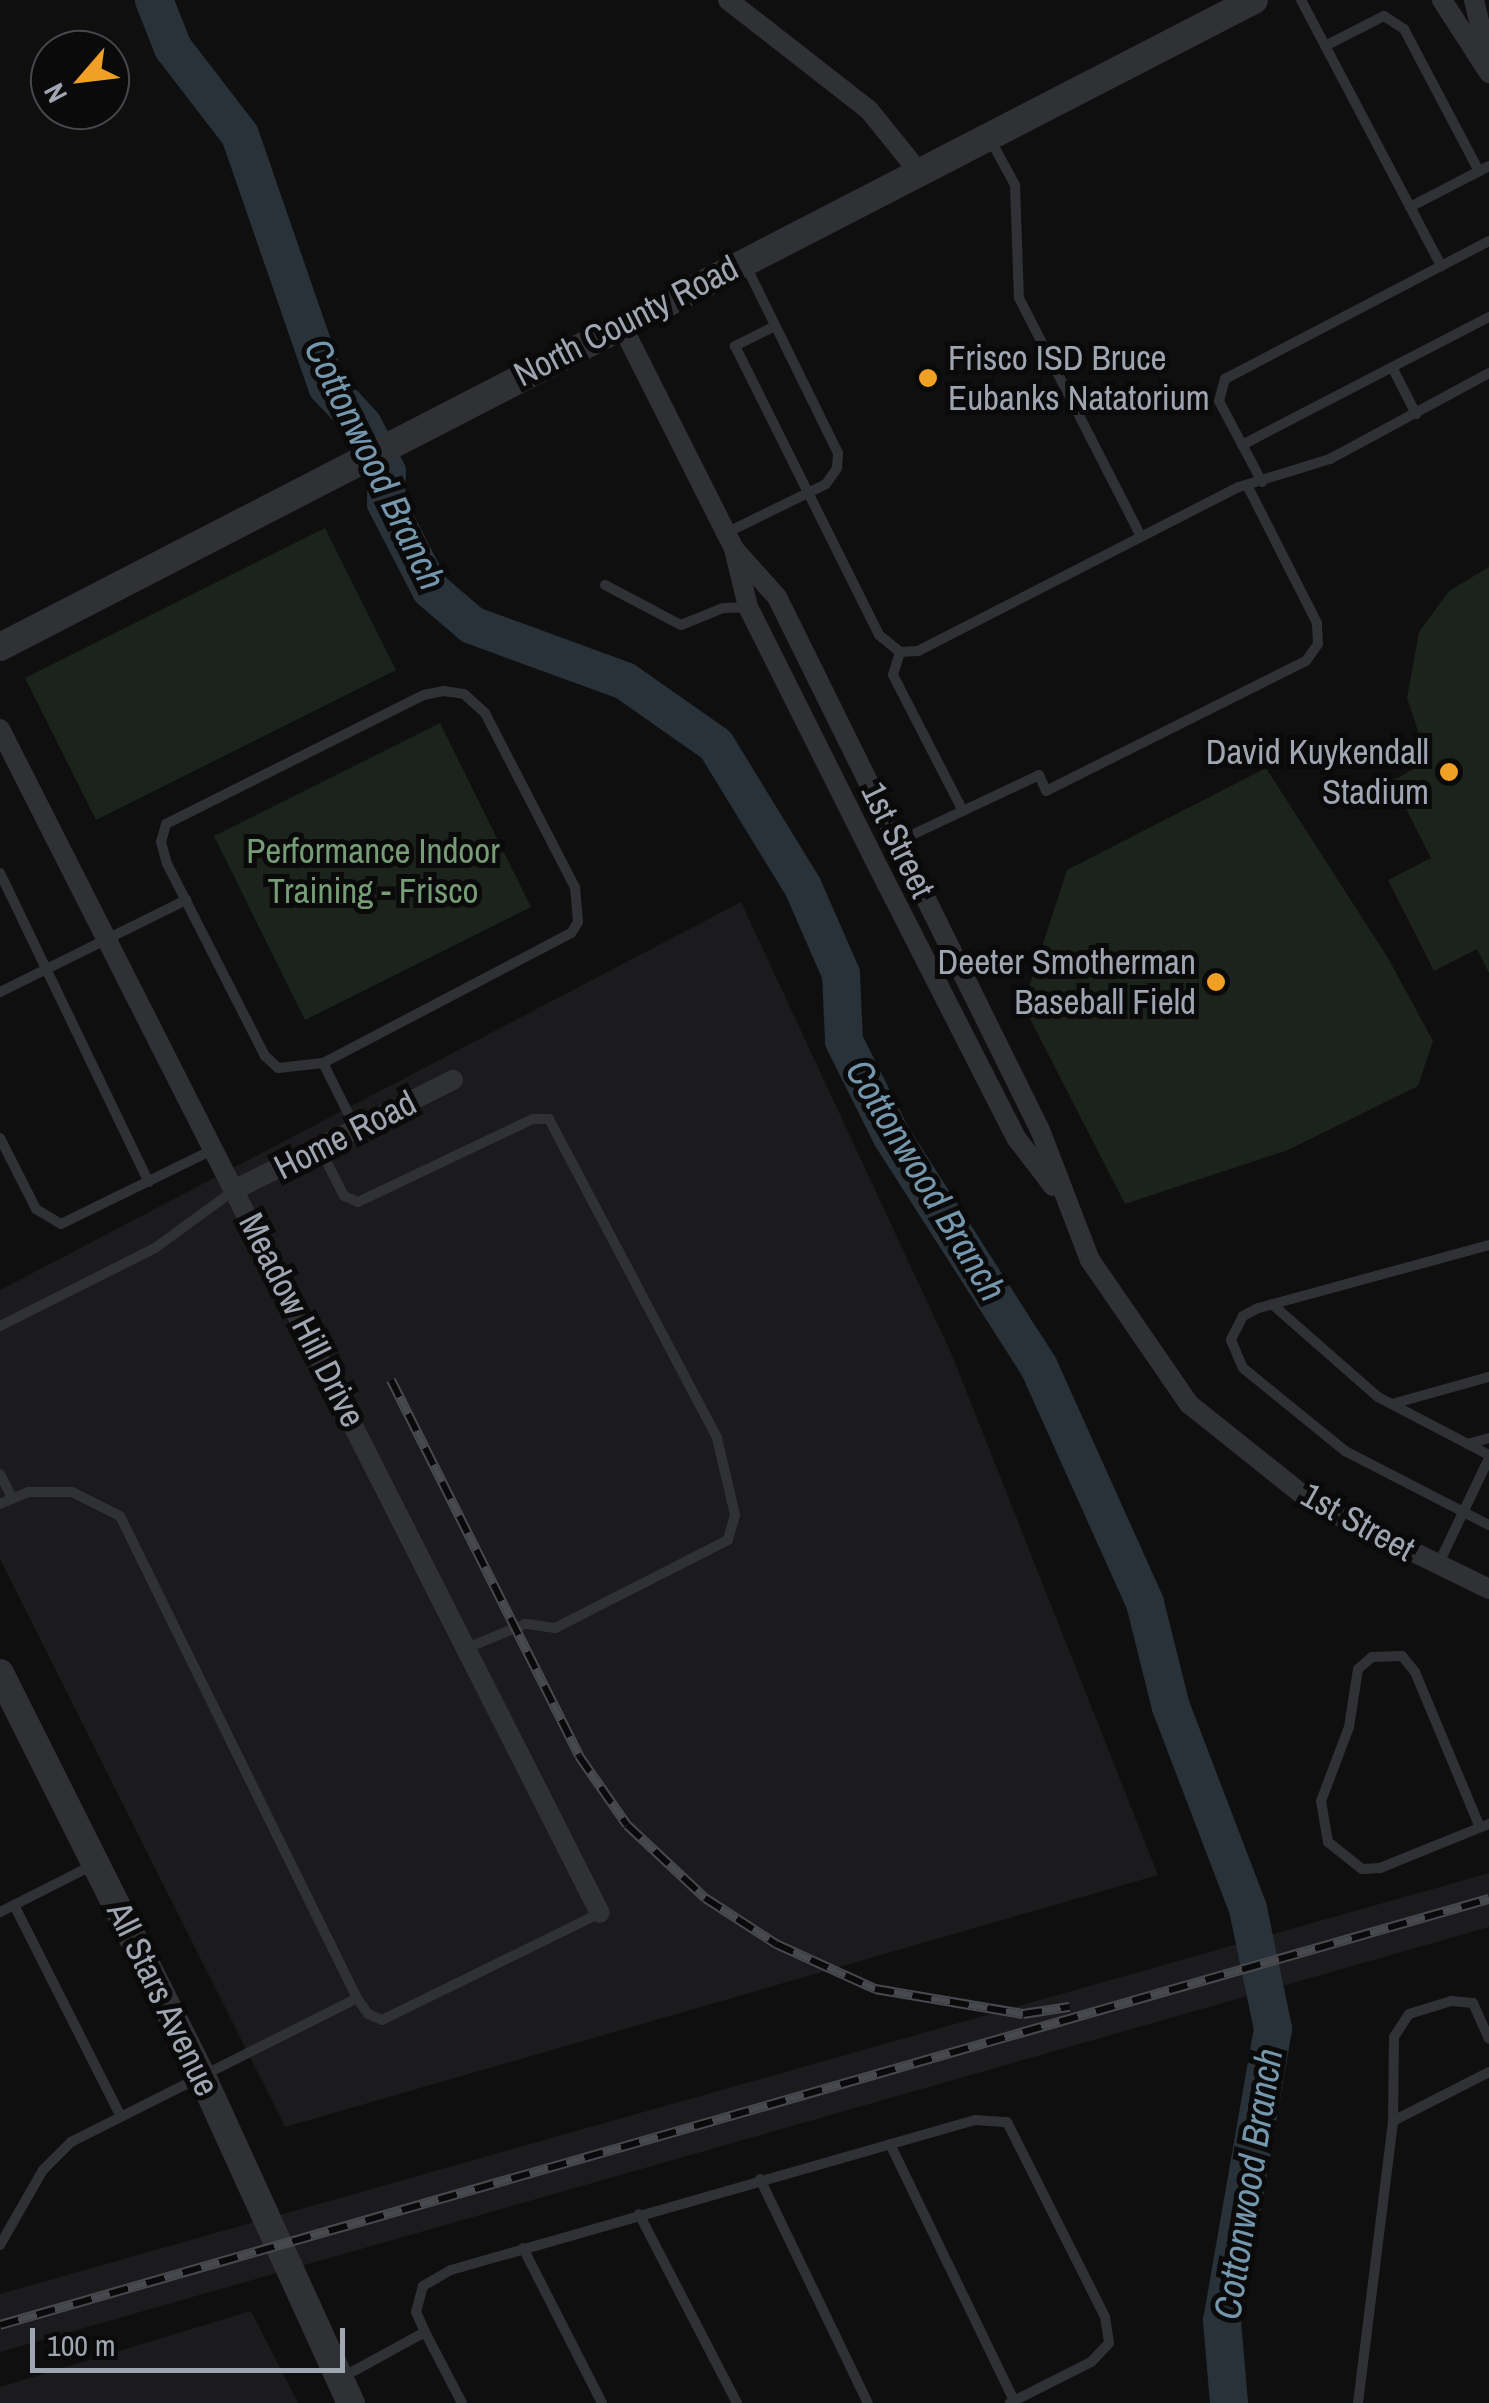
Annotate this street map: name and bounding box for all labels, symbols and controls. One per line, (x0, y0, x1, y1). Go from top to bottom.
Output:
north arrow (30, 30, 130, 130)
text: N (35, 77, 76, 109)
street label: North County Road (507, 247, 745, 395)
water label: Cottonwood Branch (295, 331, 455, 597)
place label: Frisco ISD Bruce Eubanks Natatorium (948, 337, 1210, 419)
marker: Frisco ISD Bruce Eubanks Natatorium (917, 367, 939, 389)
place label: David Kuykendall Stadium (1206, 731, 1429, 813)
marker: David Kuykendall Stadium (1438, 761, 1460, 783)
street label: 1st Street (852, 776, 944, 904)
park label: Performance Indoor Training - Frisco (246, 830, 500, 912)
place label: Deeter Smotherman Baseball Field (938, 941, 1196, 1023)
marker: Deeter Smotherman Baseball Field (1205, 971, 1227, 993)
water label: Cottonwood Branch (836, 1051, 1016, 1309)
street label: Home Road (267, 1082, 423, 1188)
street label: Meadow Hill Drive (230, 1206, 374, 1434)
street label: 1st Street (1294, 1474, 1422, 1570)
street label: All Stars Avenue (98, 1895, 228, 2103)
water label: Cottonwood Branch (1204, 2045, 1292, 2323)
scale bar (35, 2308, 350, 2370)
text: 100 m (47, 2325, 115, 2365)

